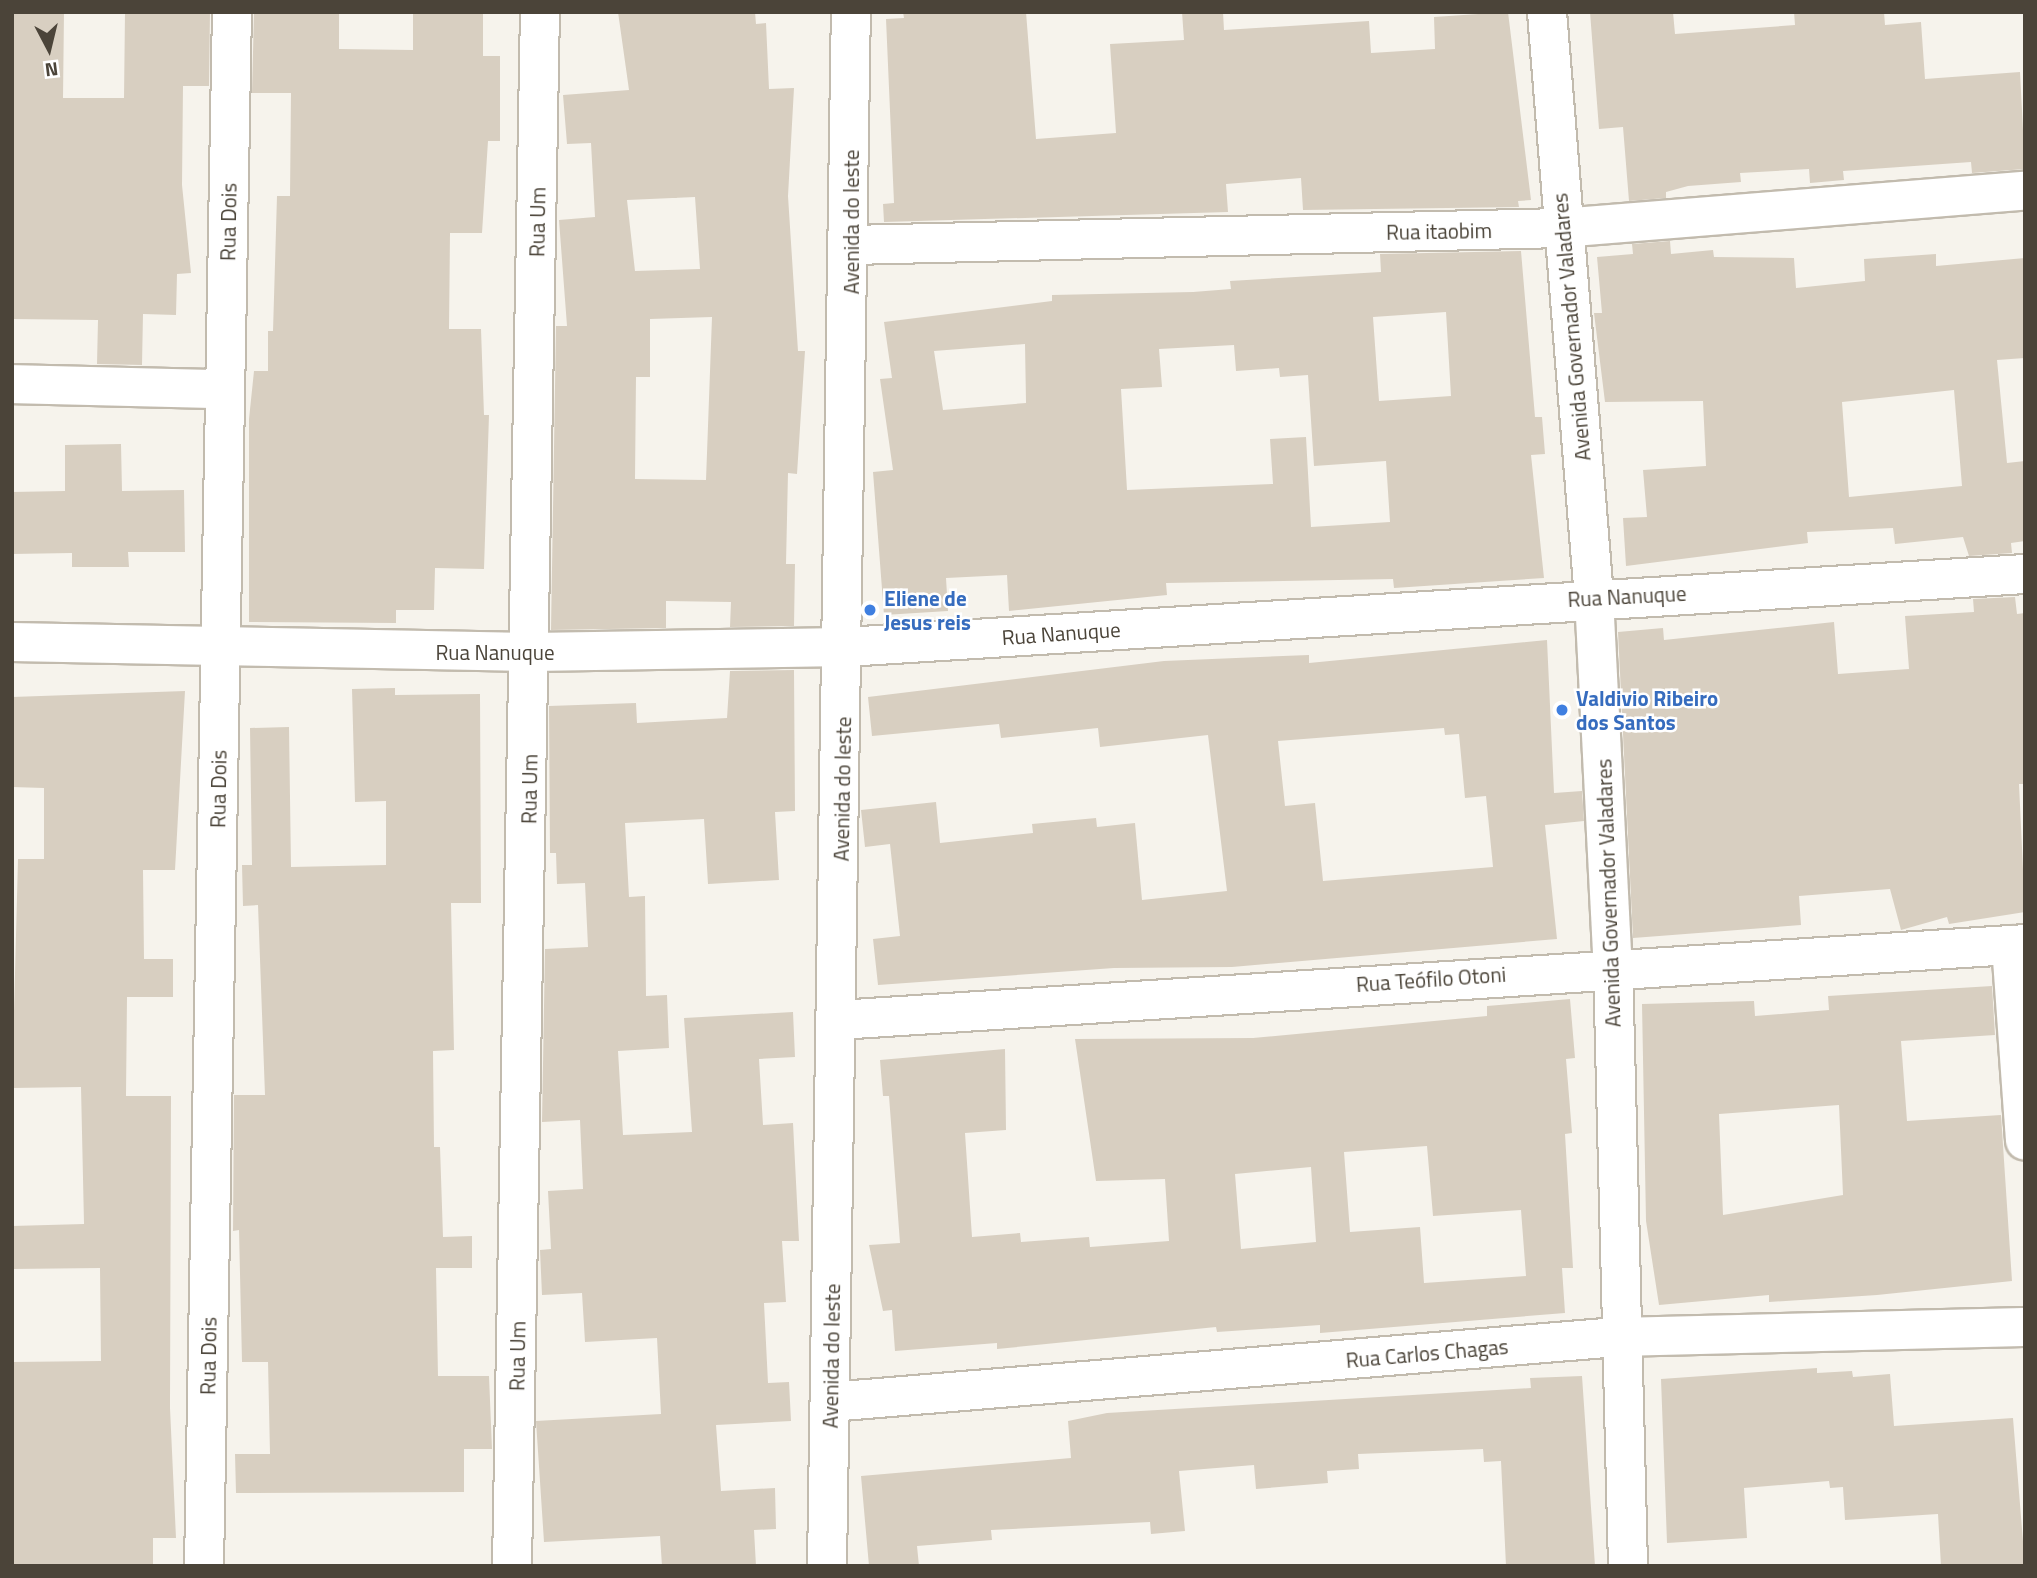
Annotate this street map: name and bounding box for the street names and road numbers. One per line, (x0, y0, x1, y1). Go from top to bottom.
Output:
street label: Avenida do leste (838, 150, 864, 294)
street label: Rua Dois (215, 183, 241, 261)
street label: Rua Um (524, 187, 550, 257)
street label: Avenida Governador Valadares (1547, 192, 1595, 462)
street label: Rua itaobim (1386, 217, 1492, 245)
street label: Rua Nanuque (1567, 580, 1687, 612)
street label: Rua Nanuque (1001, 616, 1121, 650)
street label: Rua Nanuque (435, 639, 555, 665)
street label: Avenida do leste (828, 716, 856, 862)
street label: Rua Dois (205, 750, 231, 828)
street label: Rua Um (516, 754, 542, 824)
street label: Avenida Governador Valadares (1591, 758, 1625, 1028)
street label: Rua Teófilo Otoni (1355, 961, 1507, 997)
street label: Avenida do leste (817, 1283, 845, 1429)
street label: Rua Dois (195, 1317, 221, 1395)
street label: Rua Um (504, 1321, 530, 1391)
street label: Rua Carlos Chagas (1345, 1333, 1509, 1373)

